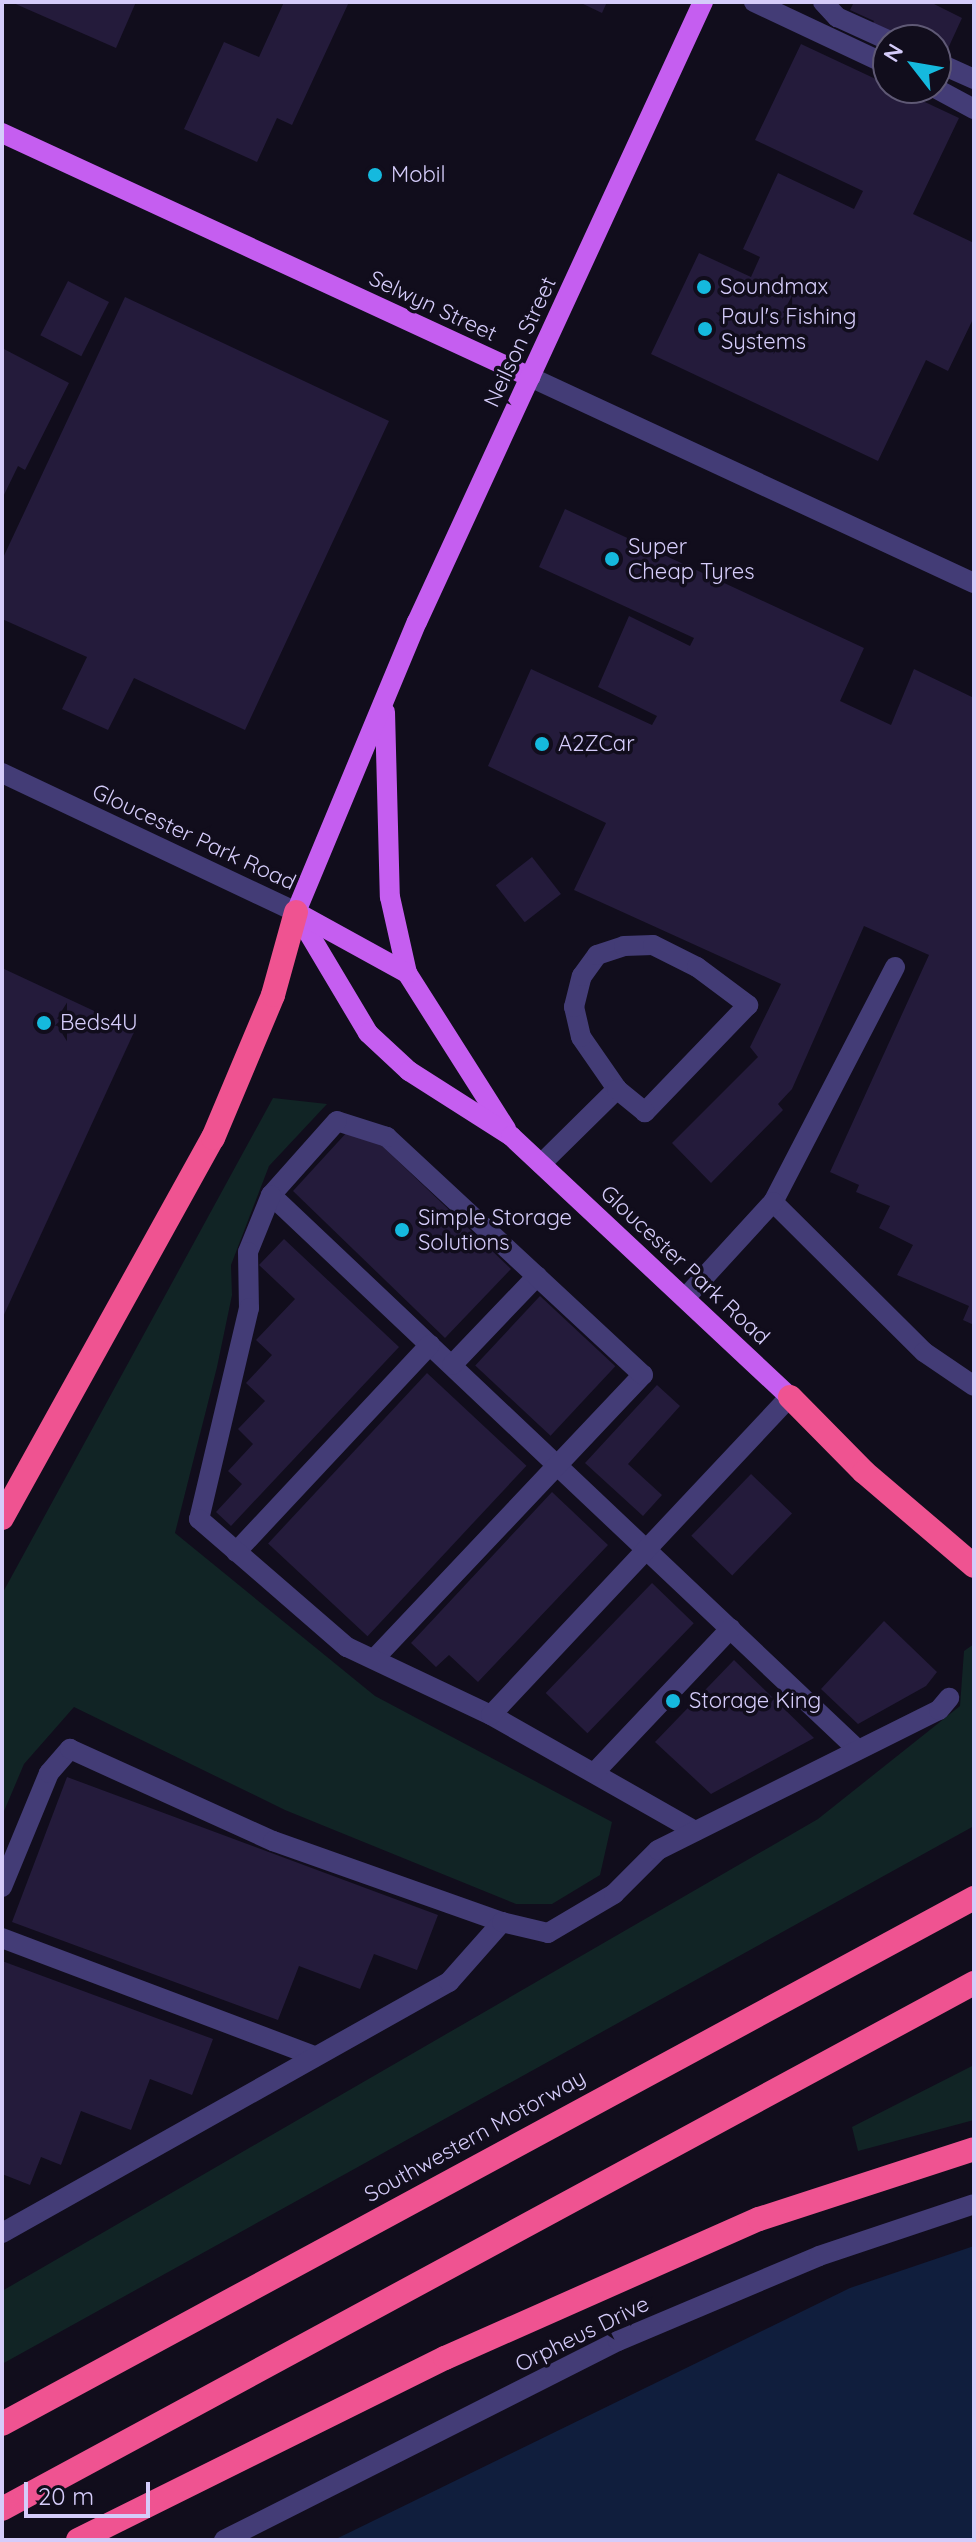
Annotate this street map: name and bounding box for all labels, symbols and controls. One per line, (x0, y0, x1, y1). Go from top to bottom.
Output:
north arrow (872, 24, 952, 104)
text: N (877, 39, 909, 67)
place label: Mobil (391, 162, 446, 188)
marker: Mobil (366, 166, 384, 184)
street label: Selwyn Street (365, 265, 501, 347)
street label: Neilson Street (478, 273, 562, 411)
place label: Soundmax (720, 274, 828, 300)
marker: Soundmax (695, 278, 713, 296)
place label: Paul's Fishing Systems (721, 303, 856, 354)
marker: Paul's Fishing Systems (696, 320, 714, 338)
place label: Super Cheap Tyres (628, 533, 755, 584)
marker: Super Cheap Tyres (603, 550, 621, 568)
place label: A2ZCar (558, 731, 635, 757)
marker: A2ZCar (533, 735, 551, 753)
street label: Gloucester Park Road (88, 778, 300, 896)
place label: Beds4U (60, 1010, 138, 1036)
marker: Beds4U (35, 1014, 53, 1032)
street label: Gloucester Park Road (595, 1180, 775, 1350)
place label: Simple Storage Solutions (418, 1204, 572, 1256)
marker: Simple Storage Solutions (393, 1221, 411, 1239)
place label: Storage King (689, 1688, 821, 1714)
marker: Storage King (664, 1692, 682, 1710)
street label: Southwestern Motorway (360, 2064, 590, 2208)
street label: Orpheus Drive (511, 2290, 653, 2378)
scale bar (28, 2466, 154, 2516)
text: 20 m (38, 2481, 94, 2511)

